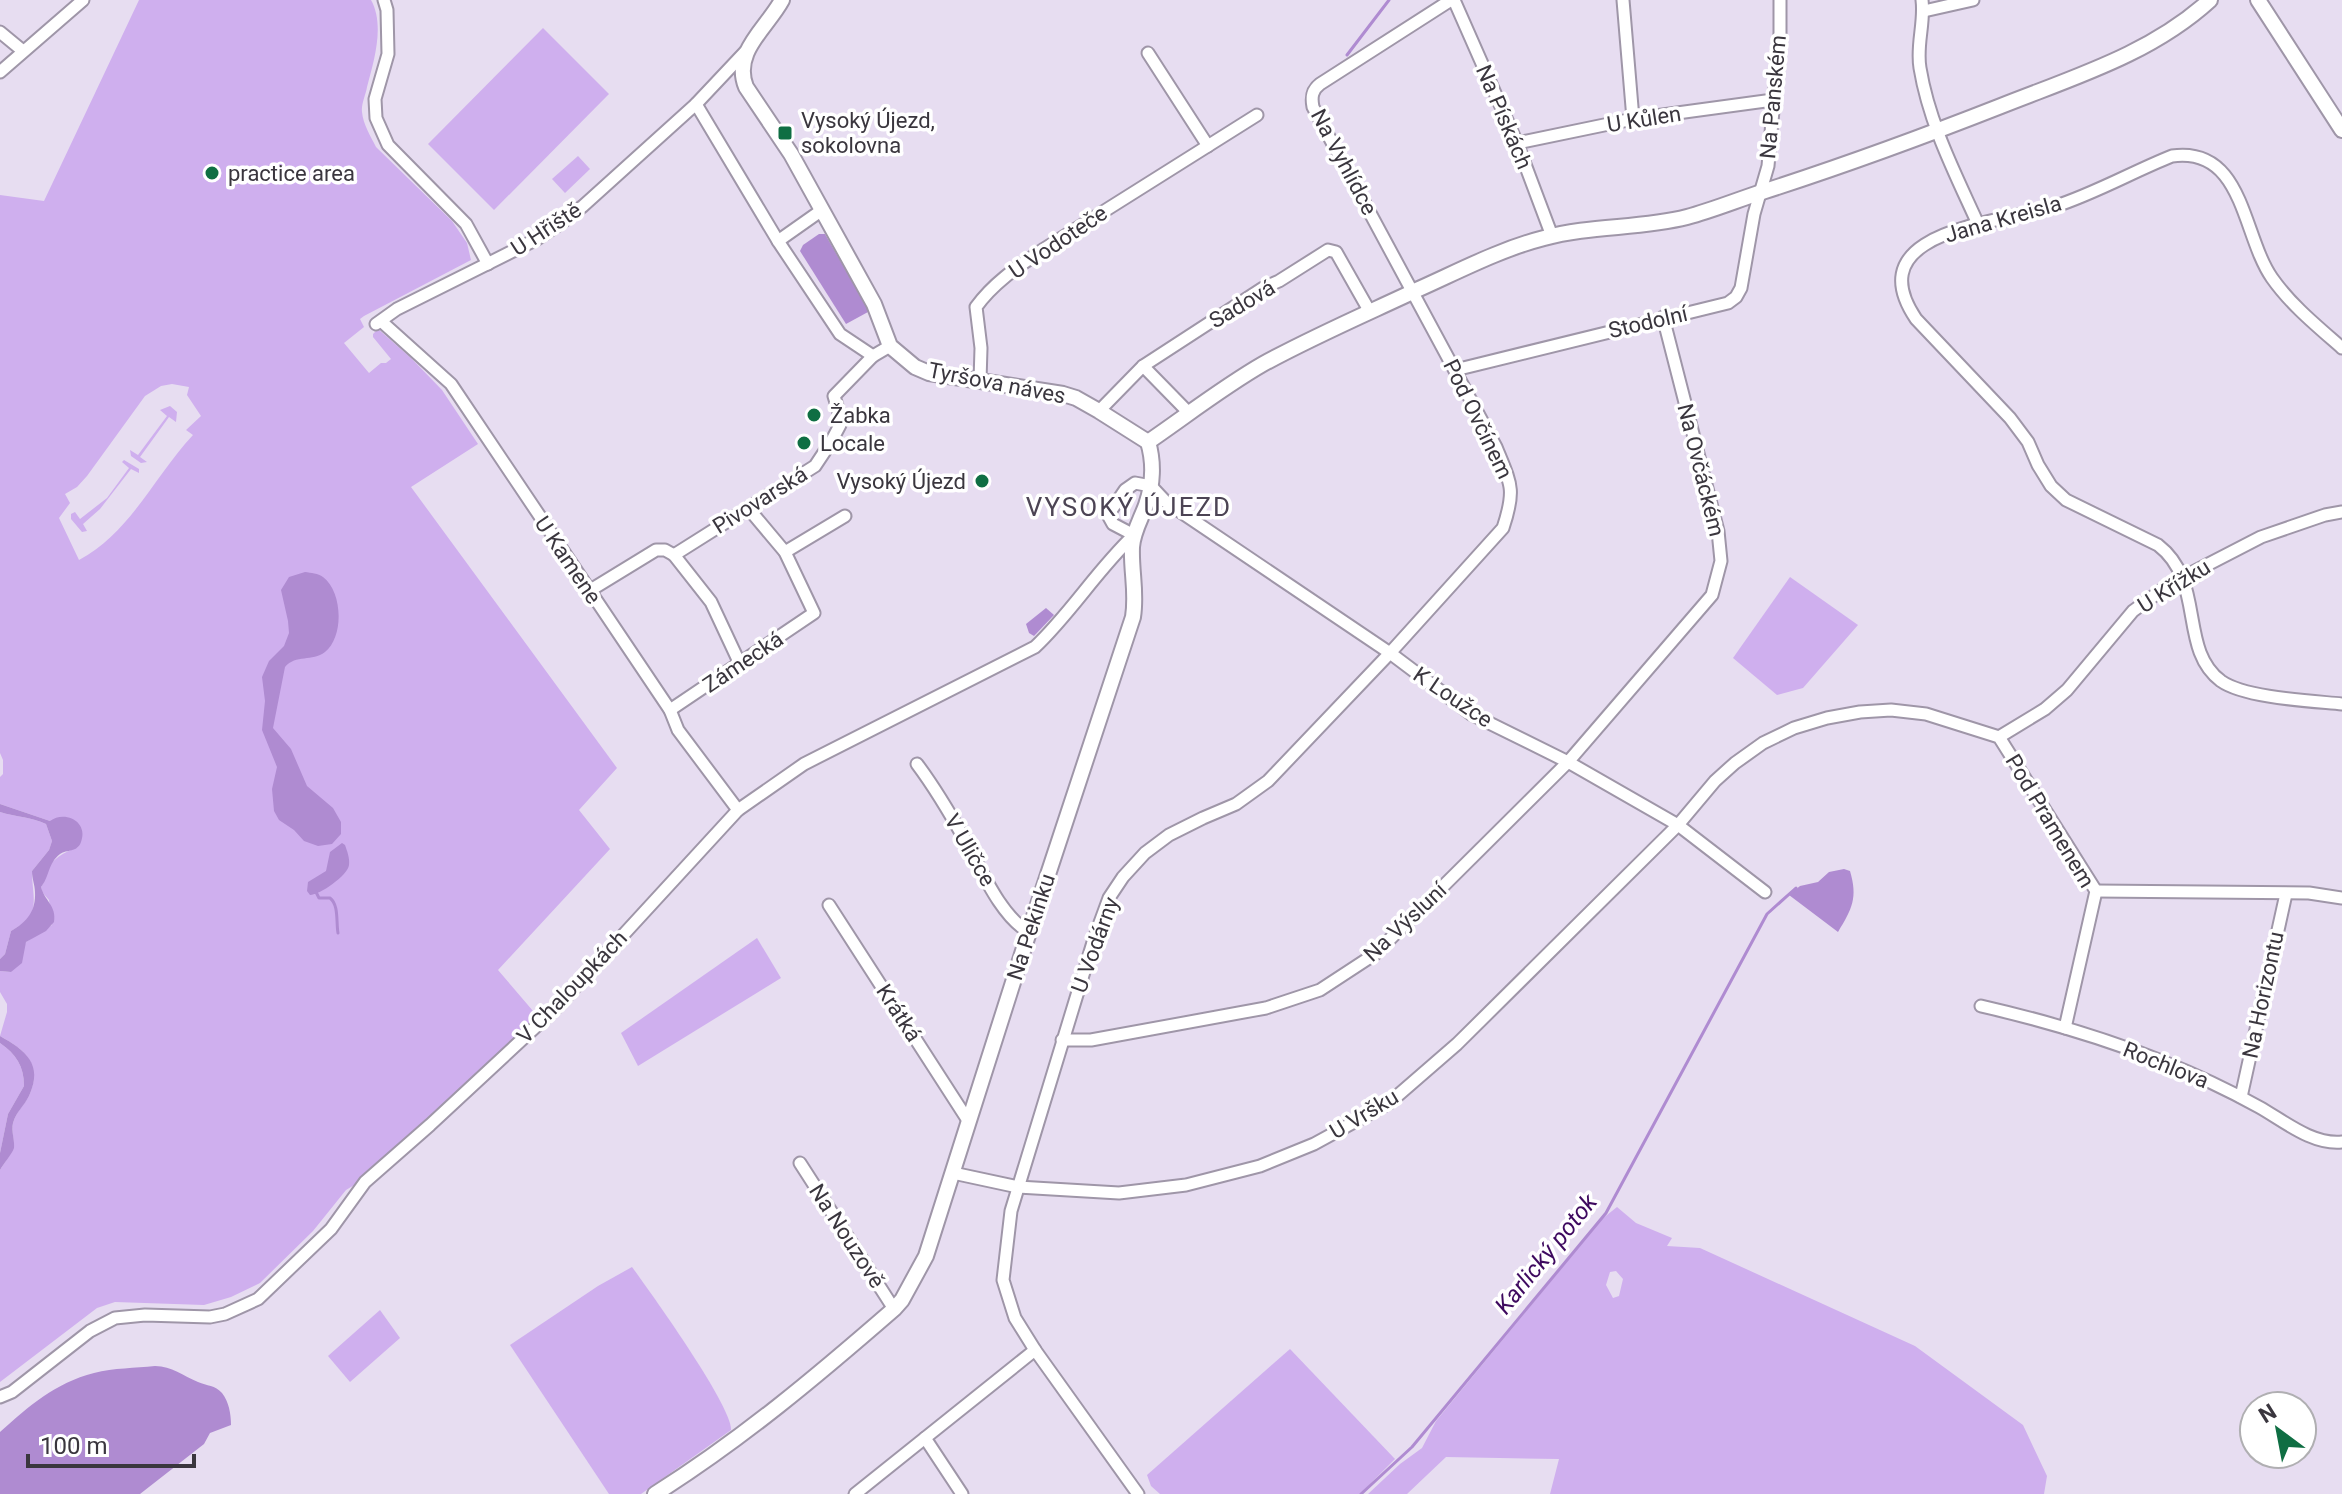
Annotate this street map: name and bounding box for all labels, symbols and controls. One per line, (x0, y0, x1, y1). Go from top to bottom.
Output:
street label: Na Panském (1755, 34, 1791, 160)
street label: Na Pískách (1471, 61, 1537, 173)
street label: U Kůlen (1605, 101, 1683, 137)
street label: Na Vyhlídce (1306, 105, 1382, 219)
place label: Vysoký Újezd, sokolovna (801, 107, 935, 158)
marker: Vysoký Újezd, sokolovna (776, 124, 794, 142)
place label: practice area (228, 161, 355, 186)
marker: practice area (203, 164, 221, 182)
street label: Jana Kreisla (1942, 190, 2064, 248)
street label: U Hřiště (506, 197, 586, 261)
street label: U Vodoteče (1004, 200, 1112, 284)
street label: Sadová (1205, 275, 1279, 333)
street label: Stodolní (1606, 300, 1692, 343)
street label: Pod Ovčínem (1438, 355, 1518, 483)
street label: Tyršova náves (926, 357, 1068, 409)
street label: Na Ovčáckém (1672, 401, 1730, 539)
place label: Žabka (830, 403, 891, 428)
marker: Žabka (805, 406, 823, 424)
place label: Locale (820, 431, 885, 456)
marker: Locale (795, 434, 813, 452)
street label: Pivovarská (708, 461, 812, 539)
place label: Vysoký Újezd (836, 468, 966, 494)
marker: Vysoký Újezd (973, 472, 991, 490)
district label: VYSOKÝ ÚJEZD (1026, 492, 1232, 522)
street label: U Kamene (530, 511, 606, 609)
street label: U Křížku (2133, 554, 2215, 618)
street label: Zámecká (698, 626, 788, 698)
street label: K Loužce (1409, 662, 1497, 732)
street label: Pod Pramenem (2000, 750, 2100, 892)
street label: V Uličce (939, 809, 1001, 891)
street label: Na Pekinku (1002, 871, 1060, 983)
street label: Na Výsluní (1358, 876, 1453, 967)
street label: U Vodárny (1066, 893, 1124, 996)
street label: V Chaloupkách (512, 925, 632, 1049)
street label: Na Horizontu (2237, 929, 2289, 1061)
street label: Krátká (871, 980, 927, 1046)
street label: Rochlova (2120, 1037, 2212, 1093)
street label: U Vršku (1325, 1084, 1403, 1144)
street label: Na Nouzově (804, 1179, 890, 1293)
water label: Karlický potok (1489, 1187, 1604, 1320)
north arrow (2238, 1390, 2318, 1470)
text: N (2254, 1399, 2281, 1428)
scale bar (28, 1418, 194, 1468)
text: 100 m (40, 1432, 107, 1460)

